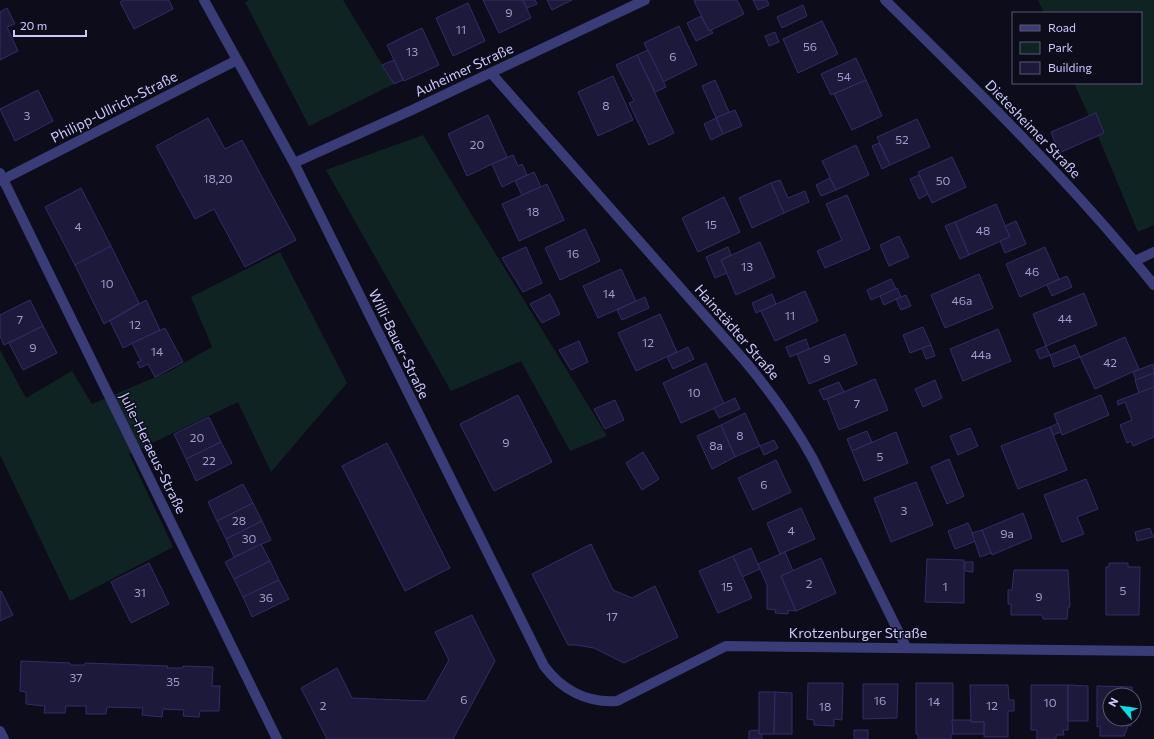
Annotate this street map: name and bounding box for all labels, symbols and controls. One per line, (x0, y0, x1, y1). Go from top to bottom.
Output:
house number: 9 (505, 5, 513, 19)
scale bar (14, 12, 86, 38)
legend (1012, 12, 1142, 84)
text: 20 m (20, 18, 47, 32)
text: Road (1048, 20, 1076, 34)
house number: 11 (456, 22, 466, 36)
street label: Auheimer Straße (412, 39, 516, 100)
house number: 56 (803, 39, 817, 53)
text: Park (1048, 40, 1074, 54)
house number: 13 (406, 44, 418, 58)
house number: 6 (669, 49, 677, 63)
text: Building (1048, 60, 1092, 74)
street label: Philipp-Ullrich-Straße (48, 67, 180, 146)
house number: 54 (837, 69, 851, 83)
street label: Dietesheimer Straße (982, 76, 1085, 181)
house number: 8 (602, 98, 610, 112)
house number: 3 (24, 108, 31, 122)
house number: 52 (895, 132, 909, 146)
house number: 20 (470, 137, 484, 151)
house number: 18,20 (203, 171, 233, 185)
house number: 50 (936, 173, 951, 187)
house number: 18 (527, 204, 539, 218)
house number: 15 (705, 217, 717, 231)
house number: 4 (74, 219, 82, 233)
house number: 48 (976, 223, 990, 237)
house number: 16 (567, 246, 579, 260)
house number: 13 (741, 259, 753, 273)
house number: 46 (1025, 264, 1039, 278)
house number: 10 (101, 276, 114, 290)
street label: Hainstädter Straße (691, 281, 783, 383)
street label: Willi-Bauer-Straße (366, 286, 433, 401)
house number: 14 (603, 286, 615, 300)
house number: 46a (952, 293, 972, 307)
house number: 11 (785, 308, 795, 322)
house number: 44 (1058, 311, 1072, 325)
house number: 7 (17, 312, 23, 326)
house number: 12 (129, 317, 141, 331)
house number: 12 (642, 335, 654, 349)
house number: 9 (29, 340, 37, 354)
house number: 14 (151, 344, 163, 358)
house number: 44a (971, 347, 991, 361)
house number: 9 (823, 351, 831, 365)
house number: 42 (1103, 355, 1117, 369)
house number: 10 (688, 385, 701, 399)
street label: Julie-Heraeus-Straße (117, 389, 190, 516)
house number: 7 (854, 396, 860, 410)
house number: 8 (736, 428, 744, 442)
house number: 20 (190, 430, 204, 444)
house number: 9 (502, 435, 510, 449)
house number: 8a (709, 438, 723, 452)
house number: 5 (877, 449, 884, 463)
house number: 22 (202, 453, 216, 467)
house number: 6 (760, 477, 768, 491)
house number: 3 (901, 503, 908, 517)
house number: 28 (232, 513, 246, 527)
house number: 4 (787, 523, 795, 537)
house number: 9a (1000, 526, 1014, 540)
house number: 30 (242, 531, 257, 545)
house number: 2 (806, 576, 813, 590)
house number: 15 (721, 579, 733, 593)
house number: 1 (942, 579, 948, 593)
house number: 5 (1120, 583, 1127, 597)
house number: 31 (134, 585, 146, 599)
house number: 9 (1035, 589, 1043, 603)
house number: 36 (259, 590, 273, 604)
house number: 17 (606, 609, 618, 623)
street label: Krotzenburger Straße (789, 624, 927, 641)
house number: 37 (69, 670, 83, 684)
house number: 35 (166, 674, 180, 688)
north arrow (1102, 687, 1142, 727)
house number: 6 (460, 692, 468, 706)
house number: 16 (874, 693, 886, 707)
house number: 14 (928, 694, 940, 708)
house number: 10 (1044, 695, 1057, 709)
text: N (1105, 695, 1121, 709)
house number: 2 (320, 698, 327, 712)
house number: 12 (986, 698, 998, 712)
house number: 18 (819, 699, 831, 713)

